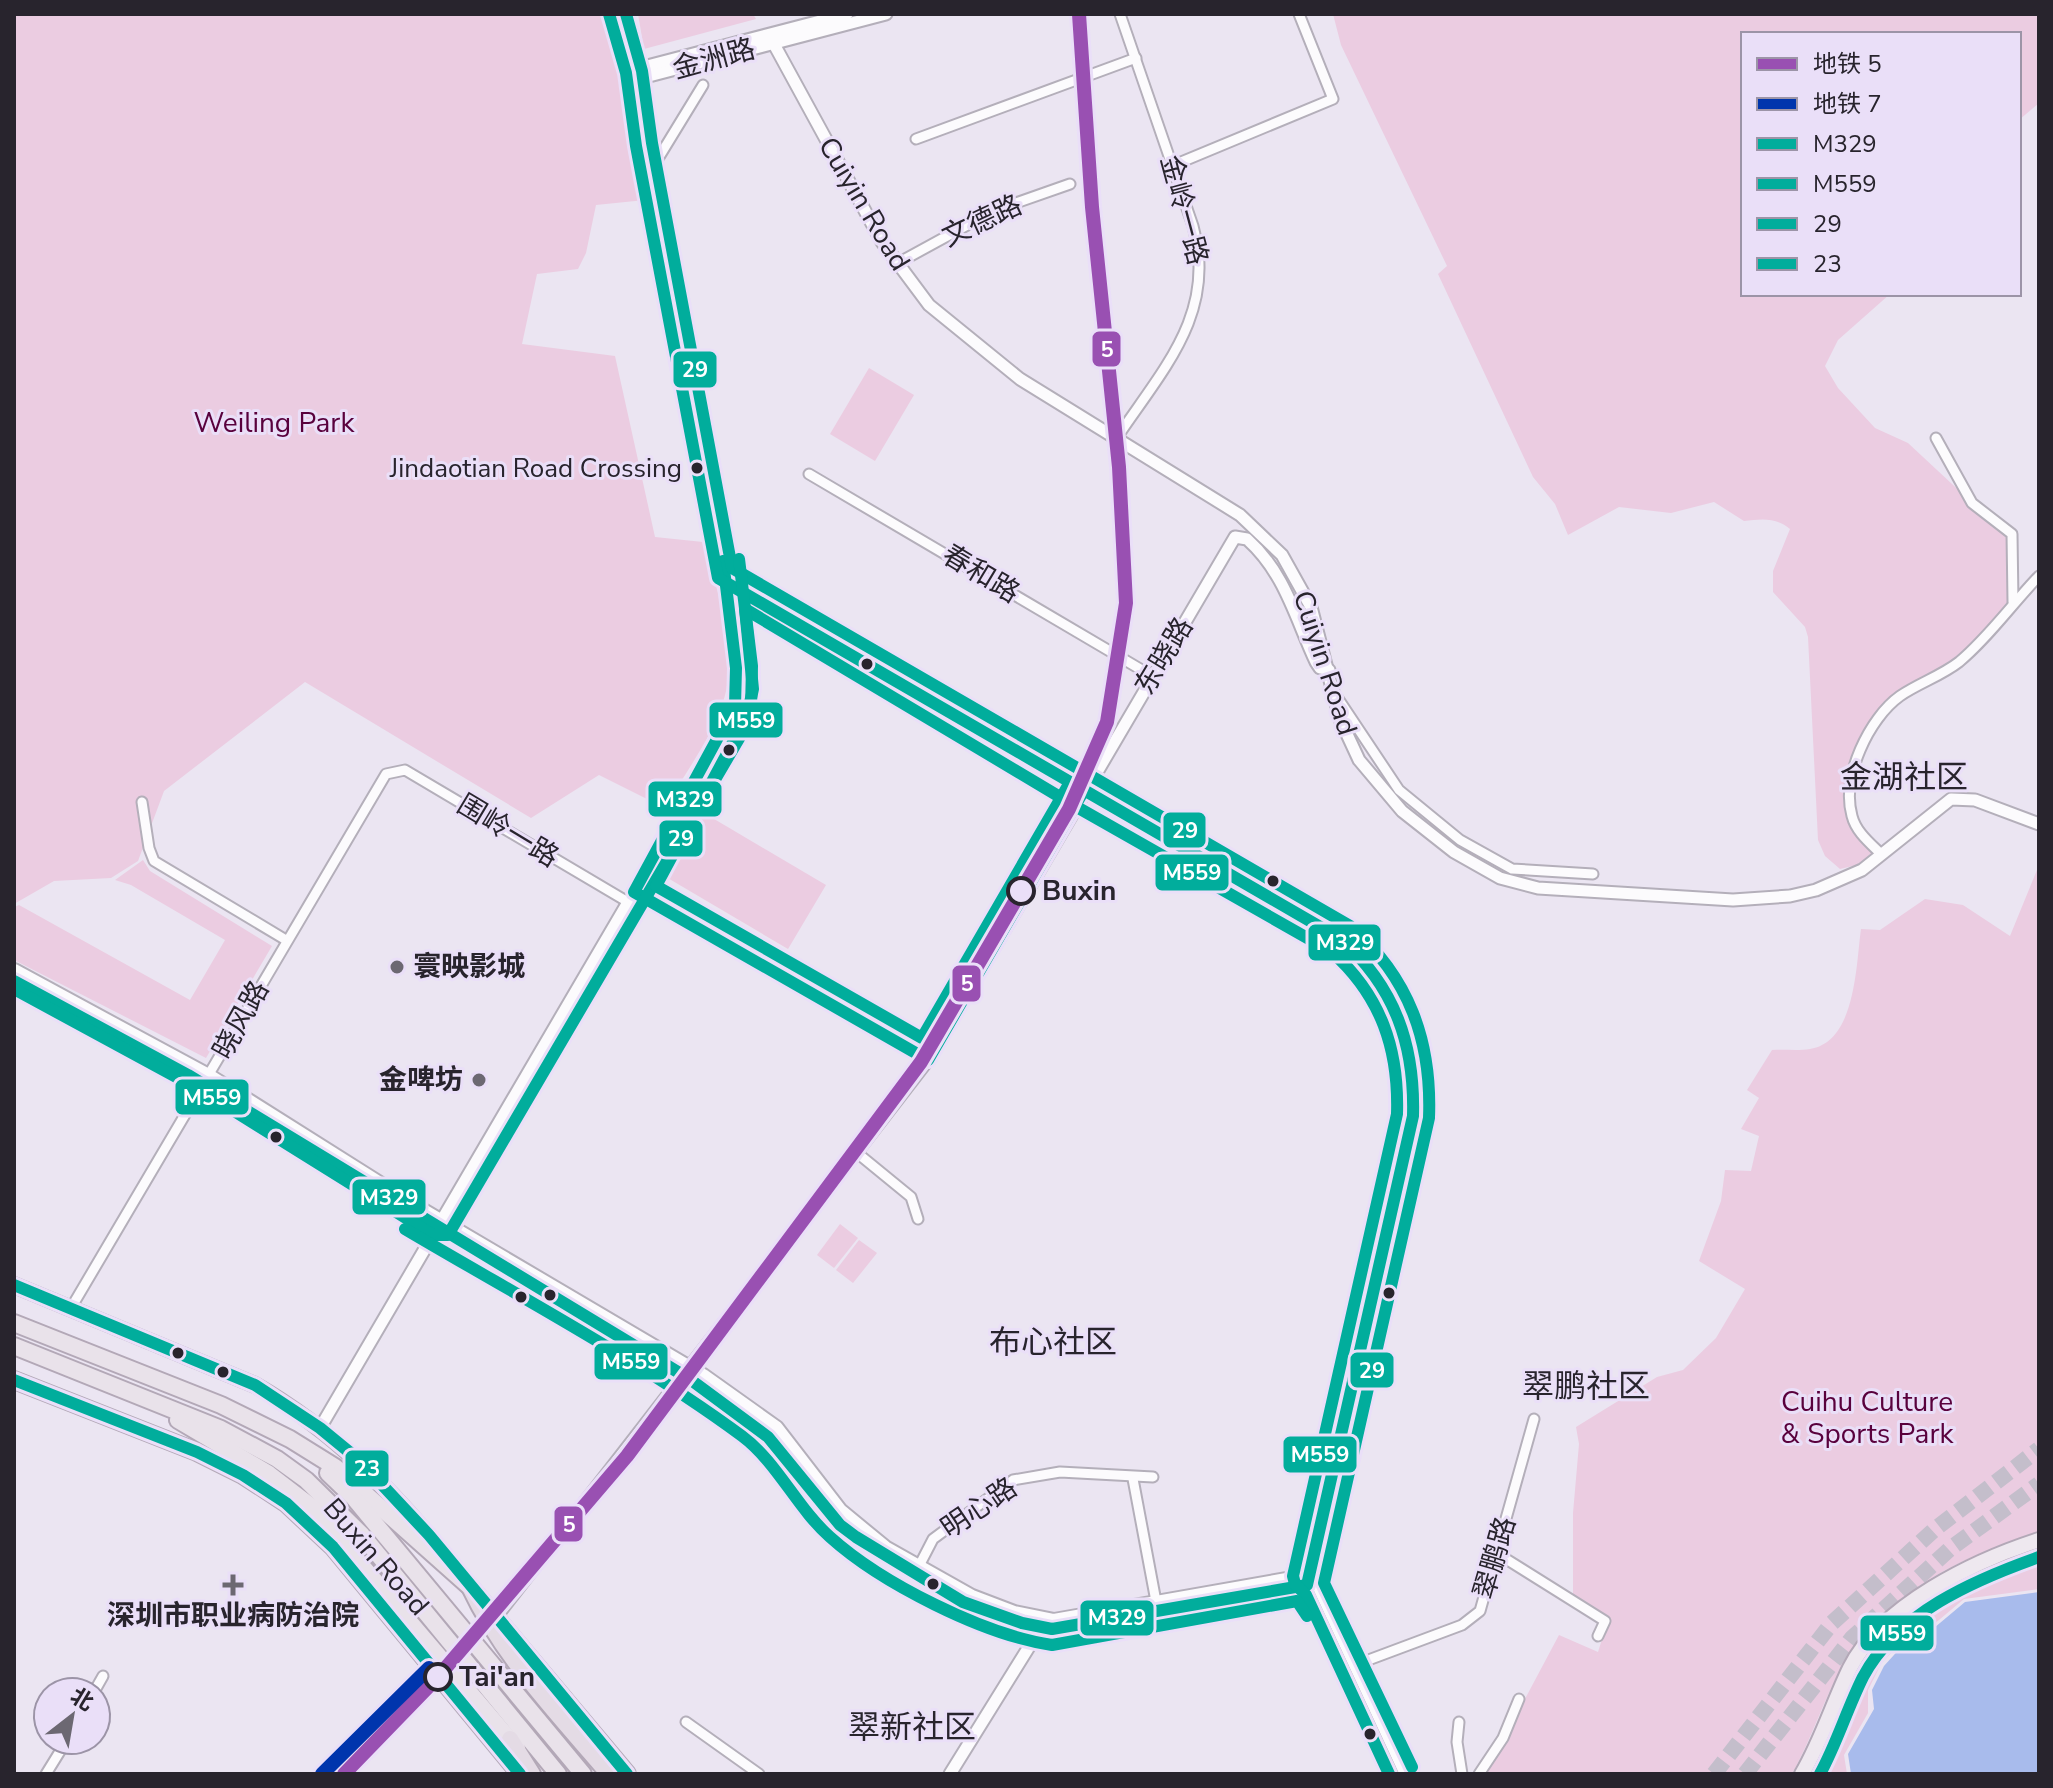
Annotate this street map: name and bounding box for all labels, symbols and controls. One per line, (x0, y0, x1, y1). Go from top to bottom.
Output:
street label: 金洲路 (669, 30, 759, 88)
legend (1741, 32, 2021, 296)
text: 地铁 5 (1813, 48, 1882, 80)
text: 地铁 7 (1813, 88, 1882, 120)
text: M329 (1813, 128, 1877, 160)
street label: Cuiyin Road (809, 130, 919, 278)
street label: 金岭一路 (1151, 151, 1217, 269)
text: M559 (1813, 168, 1877, 200)
street label: 文德路 (936, 186, 1028, 256)
text: 29 (1813, 208, 1842, 240)
text: 23 (1813, 248, 1842, 280)
line badge: 5 (1091, 330, 1122, 368)
text: 5 (1100, 335, 1114, 365)
line badge: 29 (672, 350, 718, 389)
text: 29 (682, 355, 708, 385)
park label: Weiling Park (194, 404, 355, 442)
place label: Jindaotian Road Crossing (389, 451, 682, 486)
marker: Jindaotian Road Crossing (689, 460, 705, 476)
street label: 春和路 (935, 536, 1027, 612)
street label: Cuiyin Road (1284, 586, 1366, 740)
street label: 东晓路 (1126, 610, 1202, 702)
unlabelled marker (859, 656, 875, 672)
line badge: M559 (708, 701, 784, 739)
text: M559 (717, 706, 775, 736)
unlabelled marker (721, 742, 737, 758)
district label: 金湖社区 (1840, 756, 1968, 799)
line badge: M329 (647, 780, 723, 818)
text: M329 (656, 785, 714, 815)
street label: 围岭一路 (450, 786, 566, 876)
line badge: 29 (1162, 811, 1207, 849)
text: 29 (1172, 816, 1198, 846)
line badge: 29 (658, 819, 704, 858)
text: 29 (668, 824, 694, 854)
line badge: M559 (1154, 853, 1230, 892)
text: M559 (1163, 858, 1221, 888)
place label: Buxin (1042, 872, 1116, 910)
unlabelled marker (1265, 873, 1281, 889)
marker: Buxin (1007, 877, 1035, 905)
line badge: M329 (1307, 923, 1382, 962)
text: M329 (1316, 928, 1374, 958)
place label: 寰映影城 (413, 948, 525, 986)
marker: 寰映影城 (388, 958, 406, 976)
line badge: 5 (951, 964, 982, 1003)
text: 5 (960, 969, 974, 999)
street label: 晓风路 (204, 974, 278, 1066)
place label: 金啤坊 (379, 1061, 463, 1099)
marker: 金啤坊 (470, 1071, 488, 1089)
line badge: M559 (174, 1078, 250, 1116)
text: M559 (183, 1083, 241, 1113)
unlabelled marker (268, 1129, 284, 1145)
line badge: M329 (351, 1178, 427, 1216)
text: M329 (360, 1183, 418, 1213)
unlabelled marker (1381, 1285, 1397, 1301)
unlabelled marker (542, 1287, 558, 1303)
unlabelled marker (513, 1289, 529, 1305)
district label: 布心社区 (989, 1321, 1117, 1364)
line badge: M559 (593, 1342, 669, 1381)
unlabelled marker (170, 1345, 186, 1361)
text: M559 (602, 1347, 660, 1377)
line badge: 29 (1349, 1351, 1395, 1389)
text: 29 (1359, 1356, 1385, 1386)
unlabelled marker (215, 1364, 231, 1380)
district label: 翠鹏社区 (1522, 1365, 1650, 1408)
park label: Cuihu Culture & Sports Park (1781, 1383, 1954, 1453)
line badge: M559 (1282, 1435, 1358, 1474)
text: M559 (1291, 1440, 1349, 1470)
line badge: 23 (344, 1449, 390, 1488)
text: 23 (354, 1454, 380, 1484)
street label: 明心路 (934, 1469, 1024, 1547)
street label: Buxin Road (314, 1490, 438, 1624)
line badge: 5 (553, 1505, 584, 1543)
text: 5 (562, 1510, 576, 1540)
street label: 翠鹏路 (1465, 1512, 1525, 1604)
marker: 深圳市职业病防治院 (222, 1574, 244, 1596)
unlabelled marker (925, 1576, 941, 1592)
place label: 深圳市职业病防治院 (107, 1597, 359, 1635)
line badge: M329 (1079, 1599, 1155, 1637)
text: M329 (1088, 1603, 1146, 1633)
line badge: M559 (1859, 1614, 1935, 1652)
text: M559 (1868, 1619, 1926, 1649)
place label: Tai'an (459, 1658, 535, 1696)
marker: Tai'an (424, 1663, 452, 1691)
north arrow (32, 1676, 112, 1756)
text: 北 (65, 1681, 99, 1718)
district label: 翠新社区 (848, 1706, 976, 1749)
unlabelled marker (1362, 1726, 1378, 1742)

